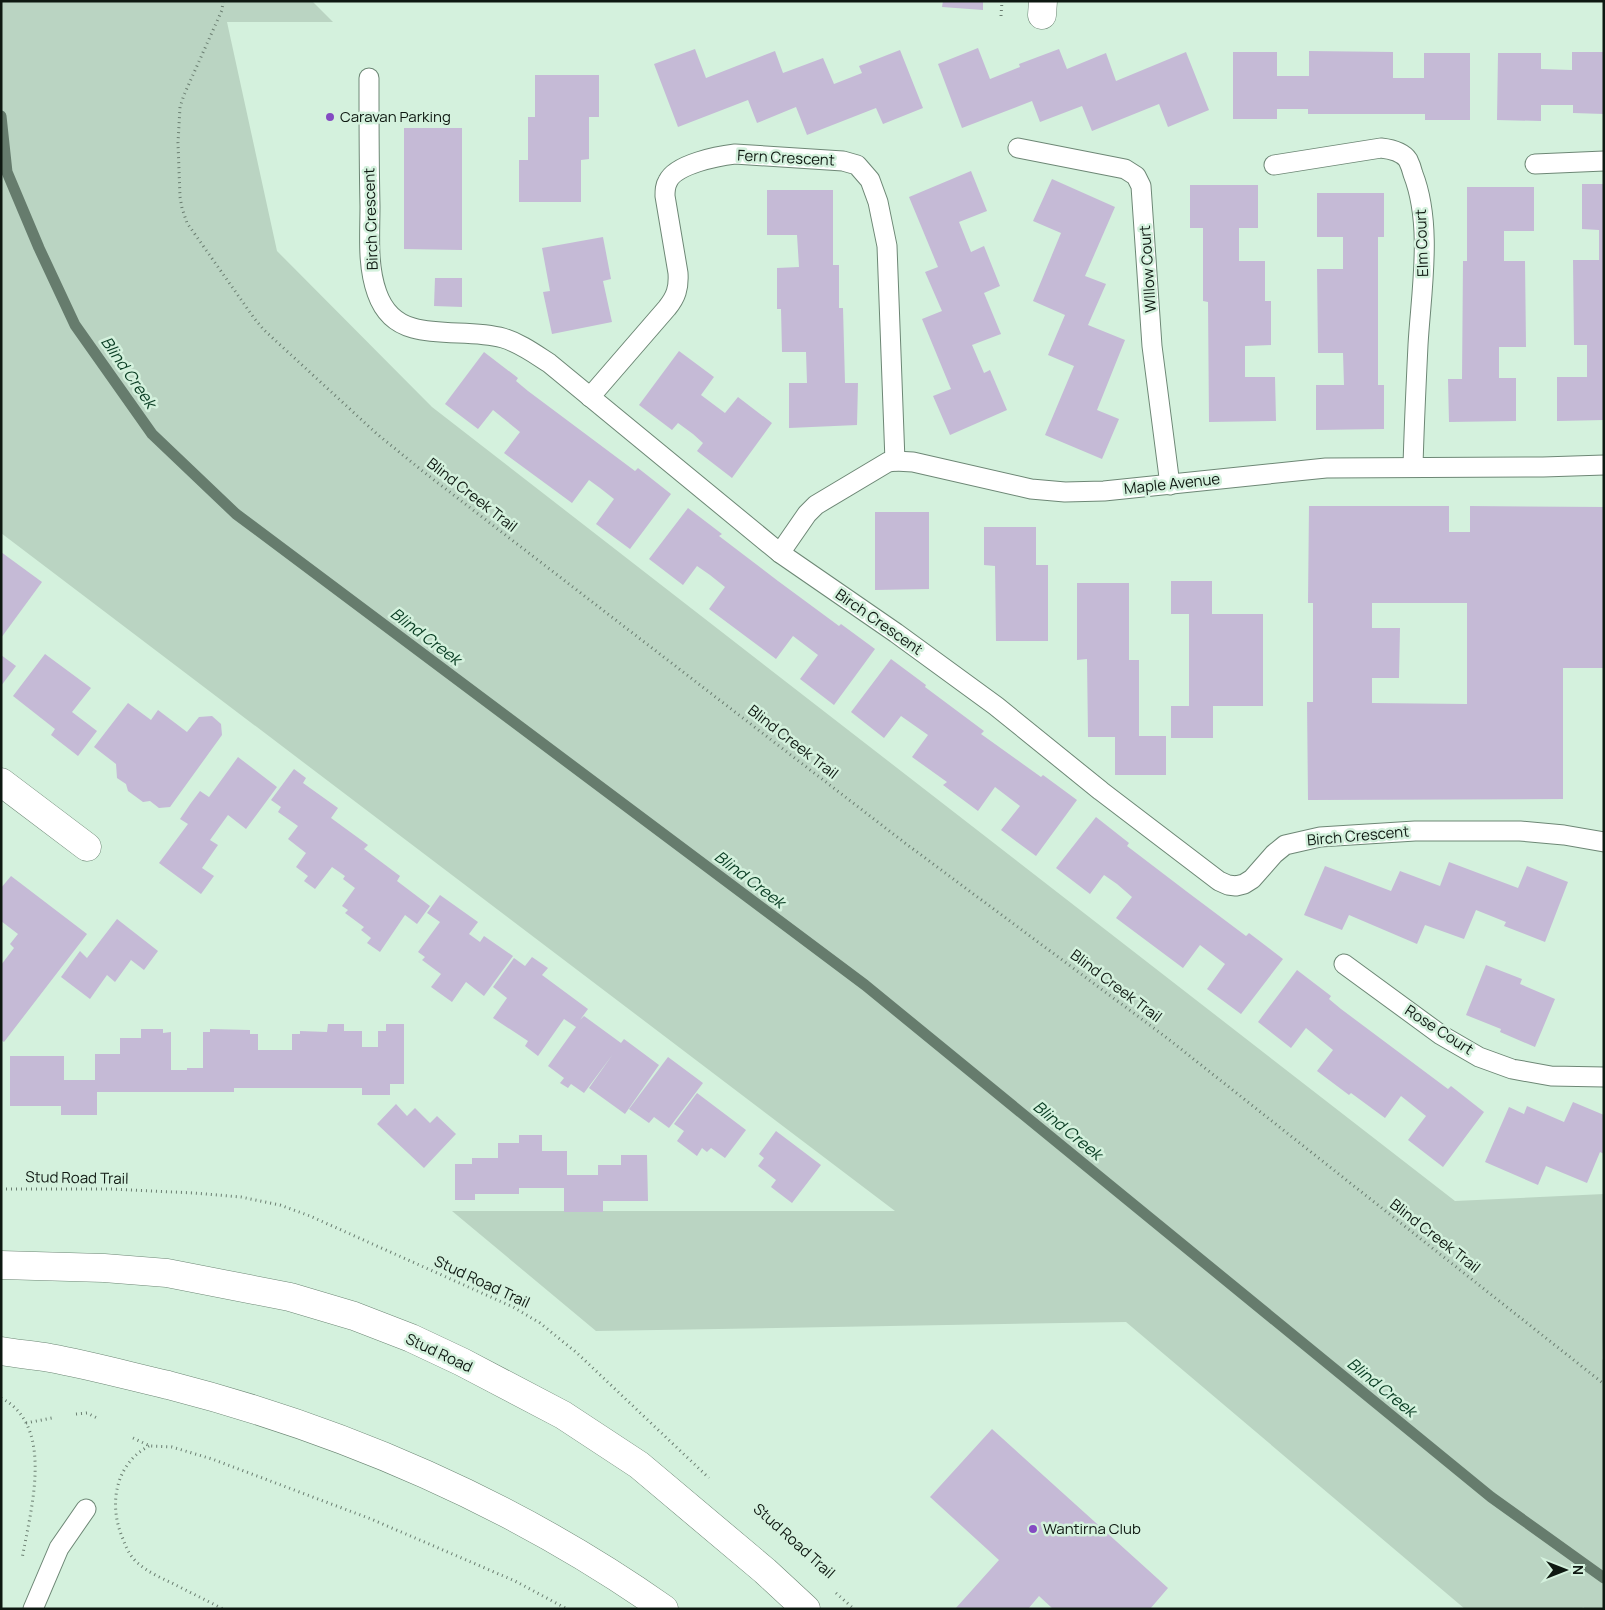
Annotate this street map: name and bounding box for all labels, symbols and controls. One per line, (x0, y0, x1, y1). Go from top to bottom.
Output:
place label: Caravan Parking (340, 106, 451, 127)
marker: Caravan Parking (324, 111, 336, 123)
street label: Fern Crescent (737, 144, 835, 171)
street label: Birch Crescent (358, 168, 383, 271)
street label: Elm Court (1410, 209, 1433, 277)
street label: WIllow Court (1134, 225, 1161, 313)
water label: Blind Creek (96, 332, 163, 414)
street label: Blind Creek Trail (423, 453, 522, 537)
street label: Maple Avenue (1123, 468, 1221, 499)
street label: Birch Crescent (831, 584, 927, 660)
water label: Blind Creek (386, 602, 467, 671)
street label: Blind Creek Trail (744, 700, 843, 784)
street label: Birch Crescent (1306, 821, 1410, 850)
water label: Blind Creek (710, 845, 791, 914)
street label: Blind Creek Trail (1066, 944, 1166, 1027)
street label: Rose Court (1401, 1000, 1478, 1060)
water label: Blind Creek (1029, 1095, 1109, 1166)
street label: Stud Road Trail (25, 1166, 129, 1189)
street label: Blind Creek Trail (1386, 1194, 1485, 1278)
street label: Stud Road Trail (431, 1250, 533, 1313)
street label: Stud Road (402, 1328, 476, 1377)
water label: Blind Creek (1343, 1352, 1423, 1423)
street label: Stud Road Trail (749, 1498, 840, 1583)
place label: Wantirna Club (1043, 1518, 1141, 1539)
marker: Wantirna Club (1027, 1523, 1039, 1535)
north arrow (1540, 1545, 1590, 1595)
text: N (1569, 1565, 1588, 1575)

